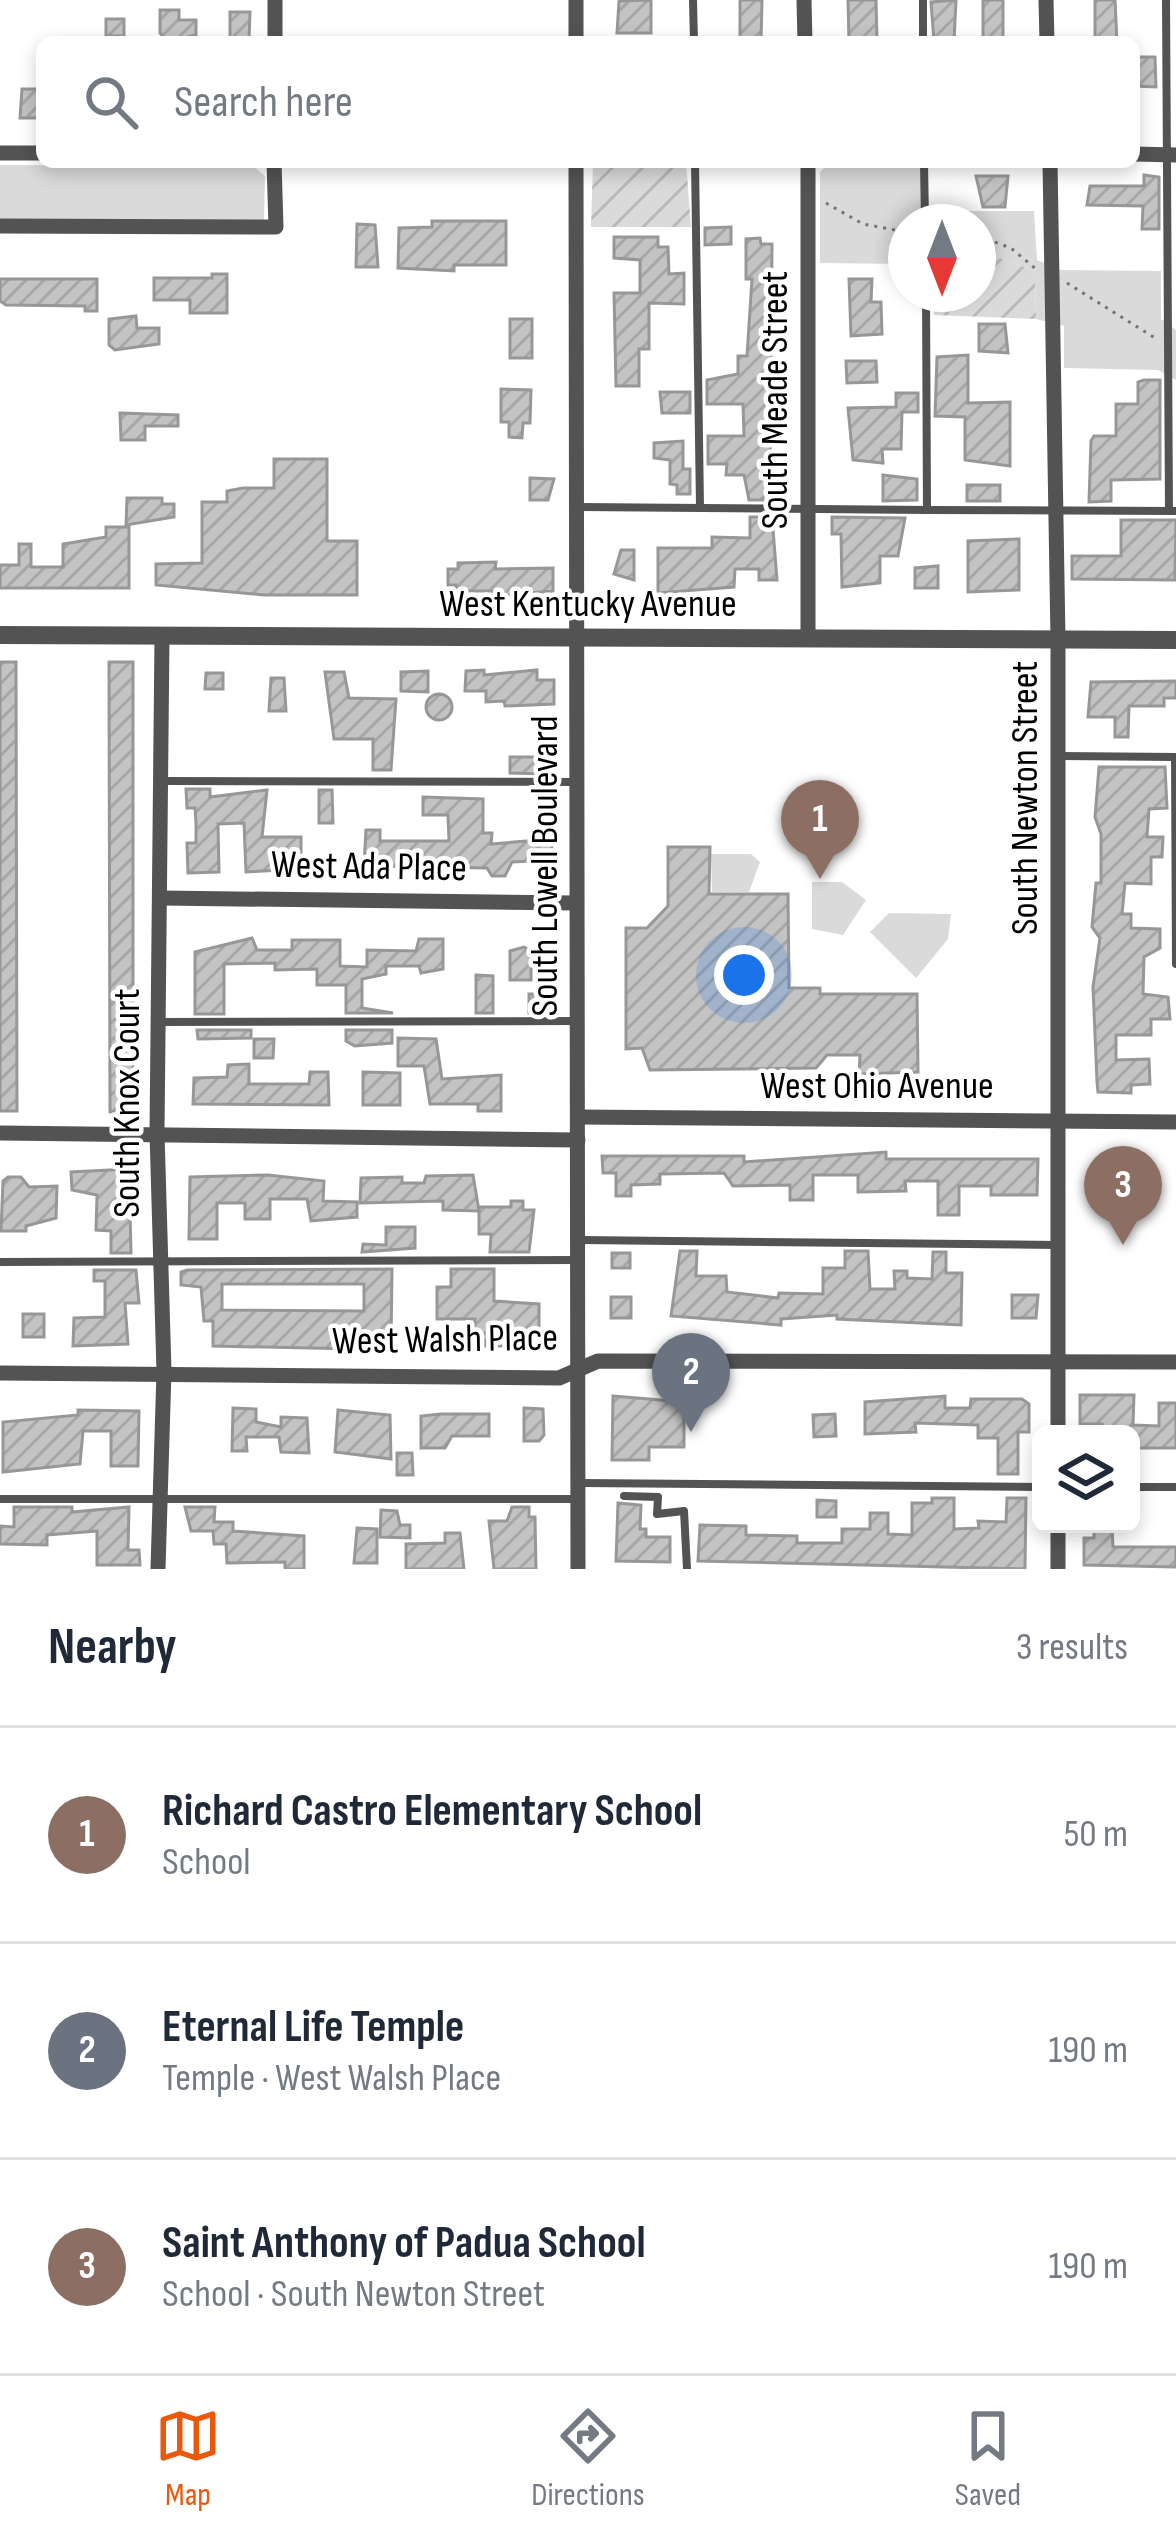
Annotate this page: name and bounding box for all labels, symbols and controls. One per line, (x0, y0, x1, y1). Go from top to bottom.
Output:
search box (36, 36, 1140, 168)
icon: search (78, 69, 144, 135)
text: Search here (174, 75, 353, 130)
north arrow (888, 204, 996, 312)
street label: South Meade Street (752, 271, 799, 529)
street label: West Kentucky Avenue (439, 581, 737, 628)
street label: South Newton Street (1002, 661, 1049, 935)
street label: South Lowell Boulevard (522, 716, 569, 1016)
pin: 1 (781, 780, 859, 879)
street label: West Ada Place (271, 842, 467, 892)
your location (714, 945, 774, 1005)
street label: South Knox Court (104, 988, 151, 1218)
street label: West Ohio Avenue (760, 1063, 994, 1110)
pin: 3 (1084, 1146, 1162, 1245)
street label: West Walsh Place (332, 1315, 558, 1365)
pin: 2 (652, 1333, 730, 1432)
map controls (1032, 1425, 1140, 1533)
button: layers (1032, 1425, 1140, 1533)
text: Nearby (48, 1617, 177, 1678)
text: 3 results (1016, 1624, 1128, 1671)
text: Richard Castro Elementary School (162, 1784, 702, 1839)
text: 1 (79, 1811, 95, 1858)
text: 50 m (1064, 1811, 1128, 1858)
text: School (162, 1839, 251, 1886)
text: Eternal Life Temple (162, 2000, 464, 2055)
text: 2 (78, 2027, 96, 2074)
text: 190 m (1048, 2027, 1128, 2074)
text: Temple · West Walsh Place (162, 2055, 501, 2102)
text: Saint Anthony of Padua School (162, 2216, 646, 2271)
text: 3 (78, 2243, 96, 2290)
text: 190 m (1048, 2243, 1128, 2290)
text: School · South Newton Street (162, 2271, 545, 2318)
tab: Map (155, 2403, 221, 2515)
tab: Directions (531, 2403, 645, 2515)
tab: Saved (955, 2403, 1021, 2515)

